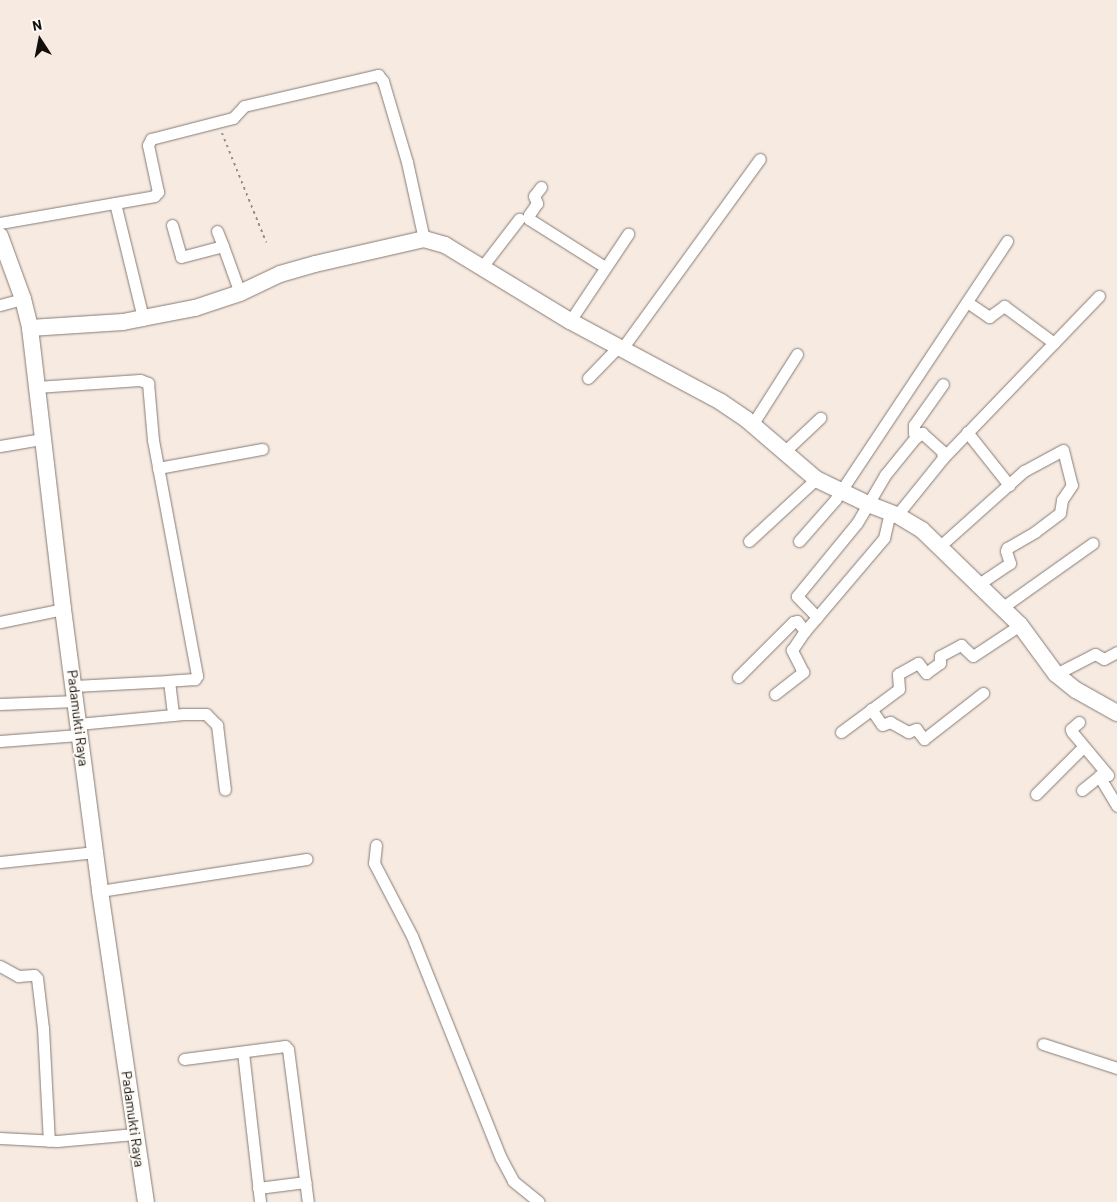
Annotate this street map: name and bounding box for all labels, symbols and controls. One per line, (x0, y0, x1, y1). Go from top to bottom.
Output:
north arrow (15, 15, 65, 65)
text: N (31, 16, 43, 34)
street label: Padamukti Raya (64, 669, 92, 767)
street label: Padamukti Raya (118, 1070, 148, 1168)

